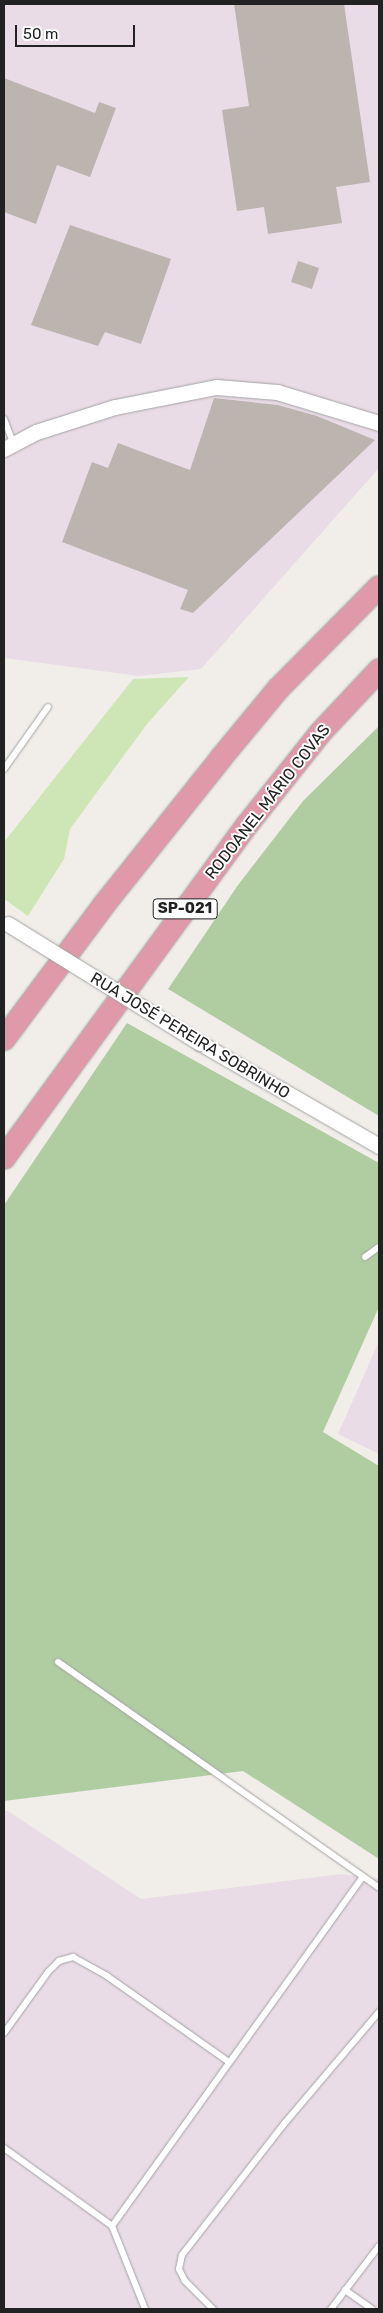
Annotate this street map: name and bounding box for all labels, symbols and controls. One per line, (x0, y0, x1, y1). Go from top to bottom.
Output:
scale bar (18, 15, 138, 47)
text: 50 m (23, 25, 58, 43)
street label: RODOANEL MÁRIO COVAS (201, 721, 335, 883)
road number: SP-021 (152, 896, 218, 922)
street label: RUA JOSÉ PEREIRA SOBRINHO (86, 969, 294, 1103)

